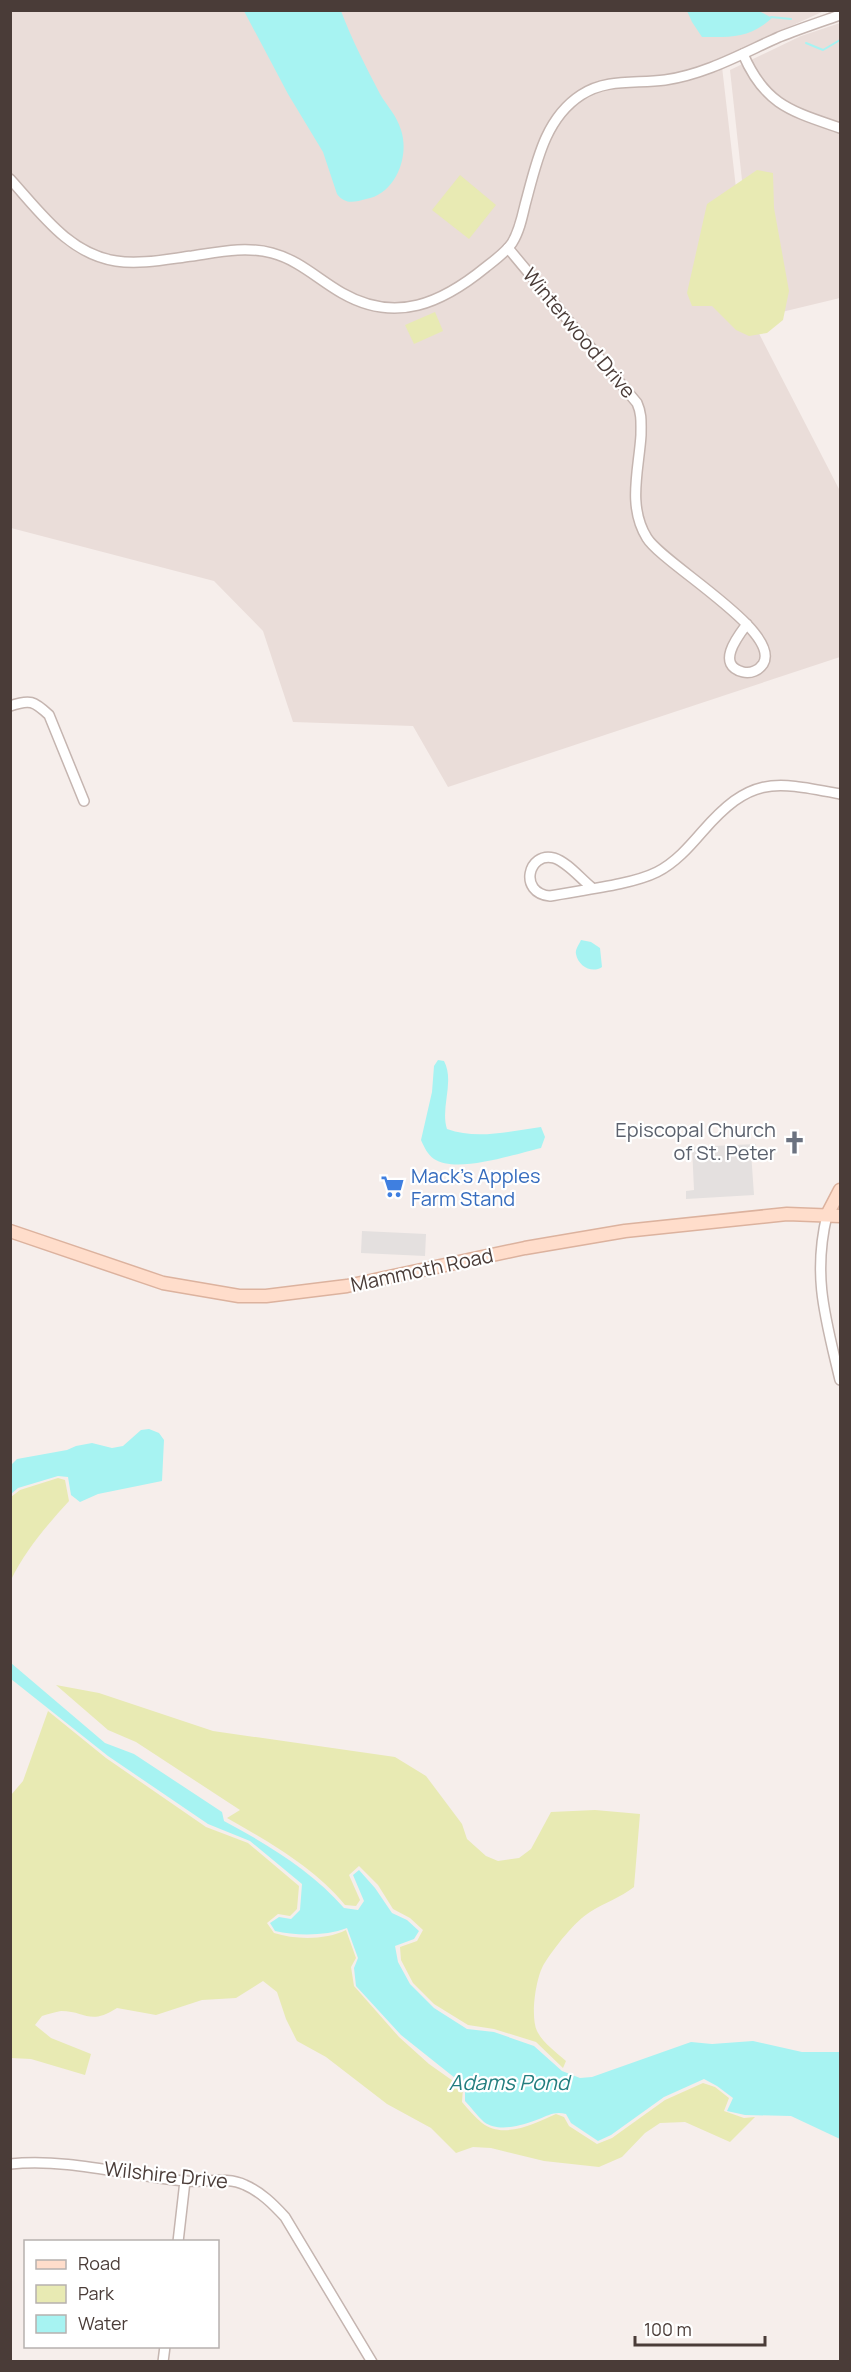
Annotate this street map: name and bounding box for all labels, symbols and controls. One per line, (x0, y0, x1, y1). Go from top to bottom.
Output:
street label: Winterwood Drive (517, 262, 642, 404)
place label: Episcopal Church of St. Peter (615, 1116, 776, 1166)
church icon: Episcopal Church of St. Peter (781, 1129, 807, 1155)
place label: Mack's Apples Farm Stand (411, 1162, 540, 1212)
supermarket icon: Mack's Apples Farm Stand (380, 1174, 406, 1200)
street label: Mammoth Road (348, 1241, 496, 1298)
water label: Adams Pond (449, 2068, 572, 2096)
street label: Wilshire Drive (103, 2155, 229, 2194)
legend (24, 2240, 219, 2348)
text: Road (78, 2251, 121, 2275)
text: Park (78, 2281, 115, 2305)
scale bar (635, 2309, 766, 2347)
text: Water (78, 2311, 128, 2335)
text: 100 m (644, 2317, 692, 2341)

